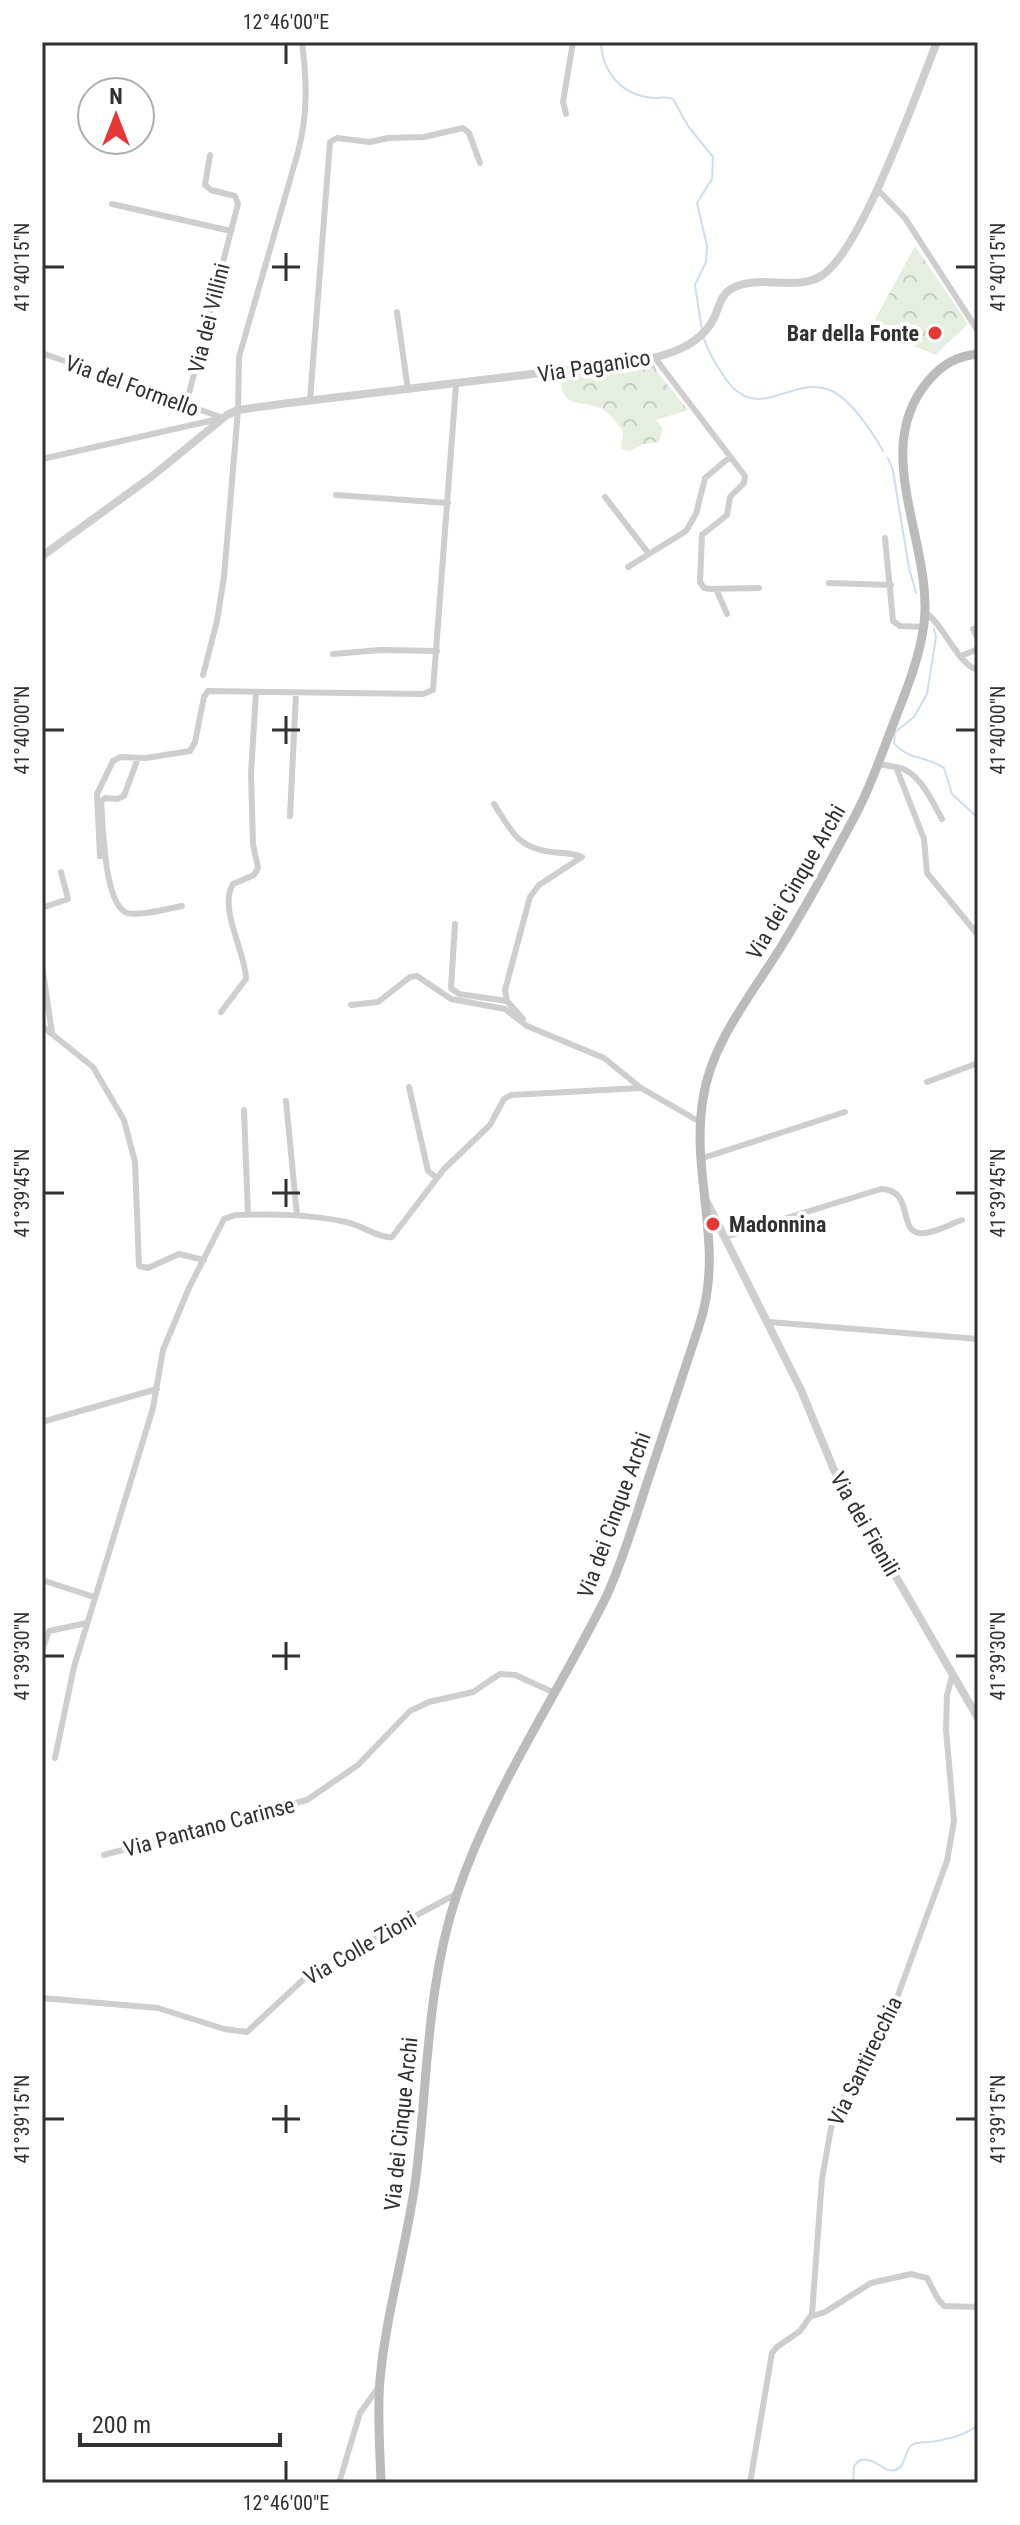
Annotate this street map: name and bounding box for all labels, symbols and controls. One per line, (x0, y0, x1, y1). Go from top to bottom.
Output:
text: 12°46'00"E (243, 10, 329, 34)
north arrow (76, 76, 156, 156)
text: N (109, 84, 123, 109)
text: 41°40'15"N (10, 222, 34, 312)
text: 41°40'15"N (986, 222, 1010, 312)
street label: Via dei Villini (183, 260, 235, 376)
place label: Bar della Fonte (787, 321, 919, 346)
marker: Bar della Fonte (926, 324, 944, 342)
street label: Via Paganico (536, 345, 652, 387)
street label: Via del Formello (62, 350, 202, 422)
text: 41°40'00"N (10, 685, 34, 775)
text: 41°40'00"N (986, 685, 1010, 775)
street label: Via dei Cinque Archi (742, 800, 850, 964)
text: 41°39'45"N (10, 1148, 34, 1238)
text: 41°39'45"N (986, 1148, 1010, 1238)
place label: Madonnina (729, 1212, 826, 1237)
marker: Madonnina (704, 1215, 722, 1233)
street label: Via dei Cinque Archi (572, 1429, 656, 1601)
street label: Via dei Fienili (825, 1468, 905, 1580)
text: 41°39'30"N (10, 1611, 34, 1701)
text: 41°39'30"N (986, 1611, 1010, 1701)
street label: Via Pantano Carinse (121, 1792, 297, 1862)
street label: Via Colle Zioni (300, 1906, 420, 1990)
street label: Via Santirecchia (823, 1992, 907, 2130)
street label: Via dei Cinque Archi (379, 2036, 423, 2212)
text: 41°39'15"N (10, 2074, 34, 2164)
text: 41°39'15"N (986, 2074, 1010, 2164)
scale bar (80, 2397, 280, 2447)
text: 200 m (92, 2411, 151, 2439)
text: 12°46'00"E (243, 2491, 329, 2515)

